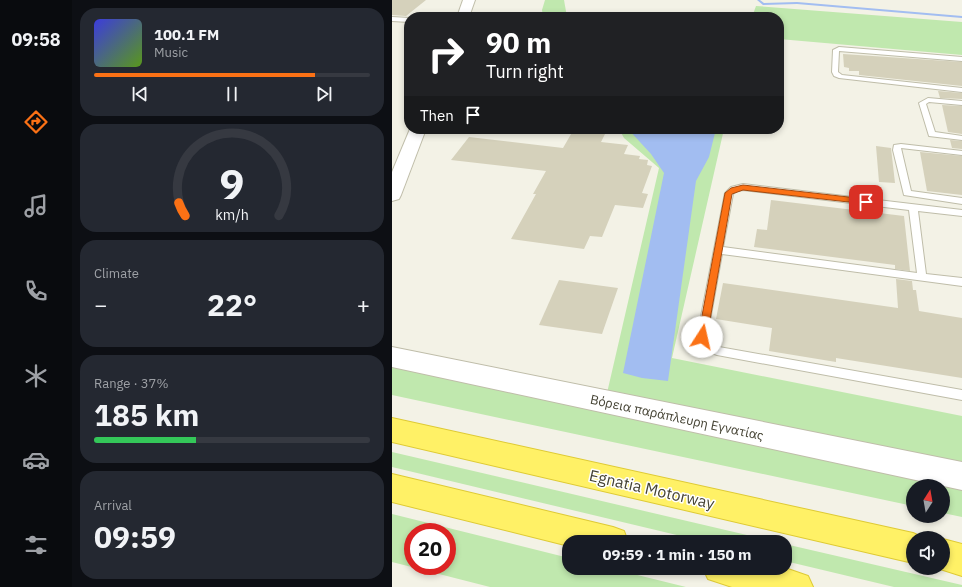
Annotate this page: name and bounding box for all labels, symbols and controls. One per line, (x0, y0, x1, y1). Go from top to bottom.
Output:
text: 90 m (486, 24, 551, 61)
text: 100.1 FM (154, 25, 219, 44)
text: 09:58 (11, 28, 61, 51)
icon: right (420, 28, 472, 80)
text: Music (154, 44, 188, 61)
text: Turn right (486, 60, 564, 83)
icon: previous (129, 83, 151, 105)
icon: pause (221, 83, 243, 105)
icon: next (313, 83, 335, 105)
icon: arrive (462, 104, 484, 126)
text: Then (420, 106, 454, 125)
icon: directions (22, 108, 50, 136)
text: 9 (220, 155, 244, 209)
pin (849, 185, 883, 219)
icon: arrive (855, 191, 877, 213)
icon: music (22, 192, 50, 220)
text: km/h (215, 204, 249, 223)
text: Climate (94, 265, 139, 282)
icon: phone (22, 277, 50, 305)
text: 22° (207, 285, 257, 324)
text: − (94, 290, 107, 319)
text: + (357, 290, 370, 319)
position arrow (681, 316, 723, 358)
icon: climate (22, 362, 50, 390)
text: Range · 37% (94, 375, 168, 392)
street label: Βόρεια παράπλευρη Εγνατίας (589, 391, 765, 444)
text: 185 km (94, 395, 199, 434)
icon: car (22, 446, 50, 474)
street label: Egnatia Motorway (587, 465, 717, 513)
north arrow (906, 479, 950, 523)
map controls (906, 479, 950, 575)
text: Arrival (94, 497, 132, 514)
text: 09:59 (94, 517, 176, 556)
speed limit sign: 20 (404, 523, 456, 575)
icon: filters (22, 531, 50, 559)
button: sound (906, 531, 950, 575)
text: 09:59 · 1 min · 150 m (603, 545, 751, 564)

